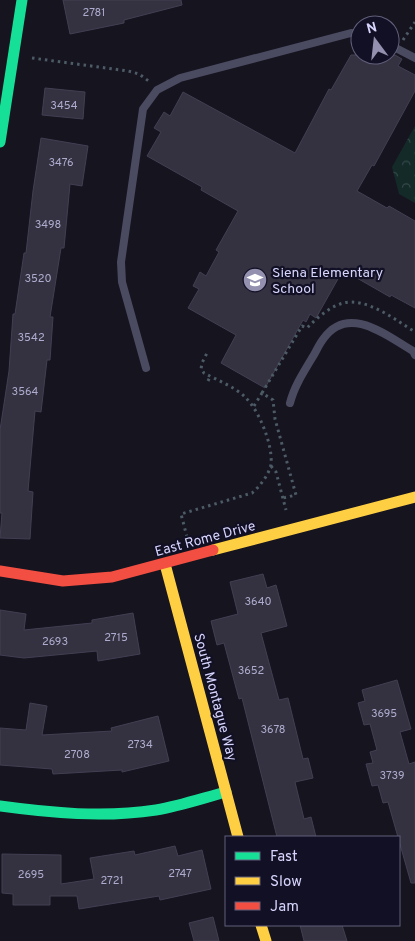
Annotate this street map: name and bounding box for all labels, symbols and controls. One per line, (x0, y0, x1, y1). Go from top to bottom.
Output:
house number: 2781 (83, 6, 105, 20)
north arrow (350, 15, 400, 65)
text: N (365, 19, 379, 38)
house number: 3454 (50, 99, 78, 113)
house number: 3476 (48, 156, 74, 170)
house number: 3498 (35, 218, 61, 232)
place label: Siena Elementary School (272, 265, 383, 298)
school or university icon: Siena Elementary School (242, 267, 268, 293)
house number: 3520 (24, 272, 52, 286)
house number: 3542 (17, 331, 45, 345)
house number: 3564 (12, 385, 39, 399)
street label: East Rome Drive (153, 518, 258, 561)
house number: 3640 (244, 595, 272, 609)
house number: 2715 (104, 631, 128, 645)
street label: South Montague Way (189, 632, 240, 763)
house number: 2693 (42, 635, 68, 649)
house number: 3652 (238, 664, 264, 678)
house number: 3695 (371, 707, 397, 721)
house number: 3678 (260, 723, 286, 737)
house number: 2734 (127, 738, 153, 752)
house number: 2708 (64, 748, 90, 762)
house number: 3739 (379, 769, 405, 783)
legend (225, 836, 400, 926)
text: Fast (270, 848, 298, 867)
house number: 2747 (168, 867, 192, 881)
house number: 2695 (18, 868, 44, 882)
text: Slow (270, 873, 302, 892)
house number: 2721 (100, 874, 124, 888)
text: Jam (270, 898, 299, 917)

